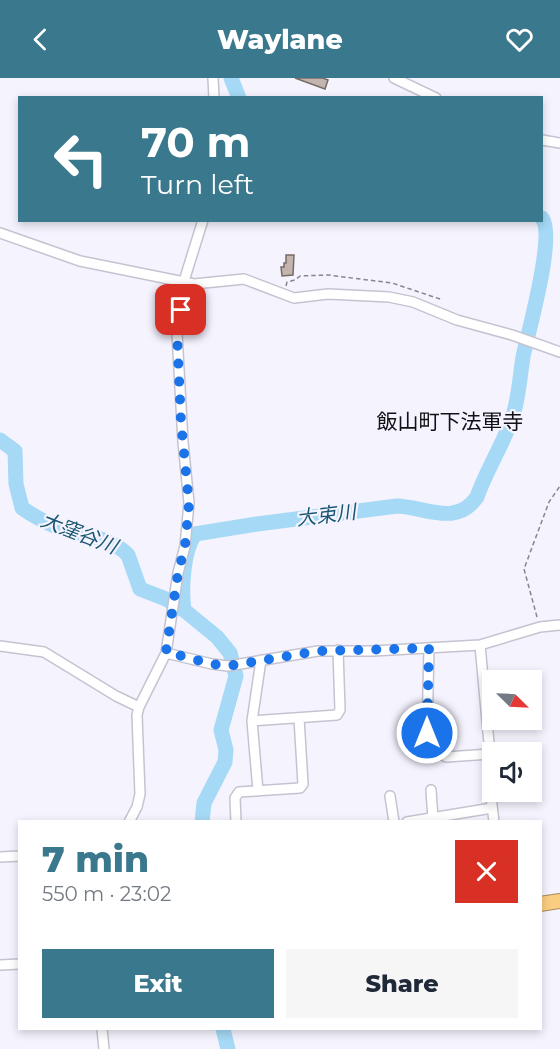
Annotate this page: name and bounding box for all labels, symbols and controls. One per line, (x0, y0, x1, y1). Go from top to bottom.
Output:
icon: back (24, 23, 57, 56)
text: Waylane (217, 23, 343, 56)
icon: heart (503, 23, 536, 56)
text: 70 m (141, 116, 251, 168)
icon: left (42, 120, 120, 198)
text: Turn left (141, 168, 254, 201)
pin (155, 284, 206, 335)
icon: arrive (164, 293, 197, 326)
district label: 飯山町下法軍寺 (377, 409, 524, 434)
water label: 大束川 (295, 499, 359, 531)
water label: 大窪谷川 (37, 507, 123, 559)
north arrow (482, 670, 542, 730)
map controls (482, 670, 542, 802)
position arrow (395, 701, 459, 765)
button: sound (482, 742, 542, 802)
text: 7 min (42, 837, 149, 881)
button: close (455, 840, 518, 903)
text: 550 m · 23:02 (42, 882, 171, 906)
button: Exit (42, 949, 274, 1018)
button: Share (286, 949, 518, 1018)

